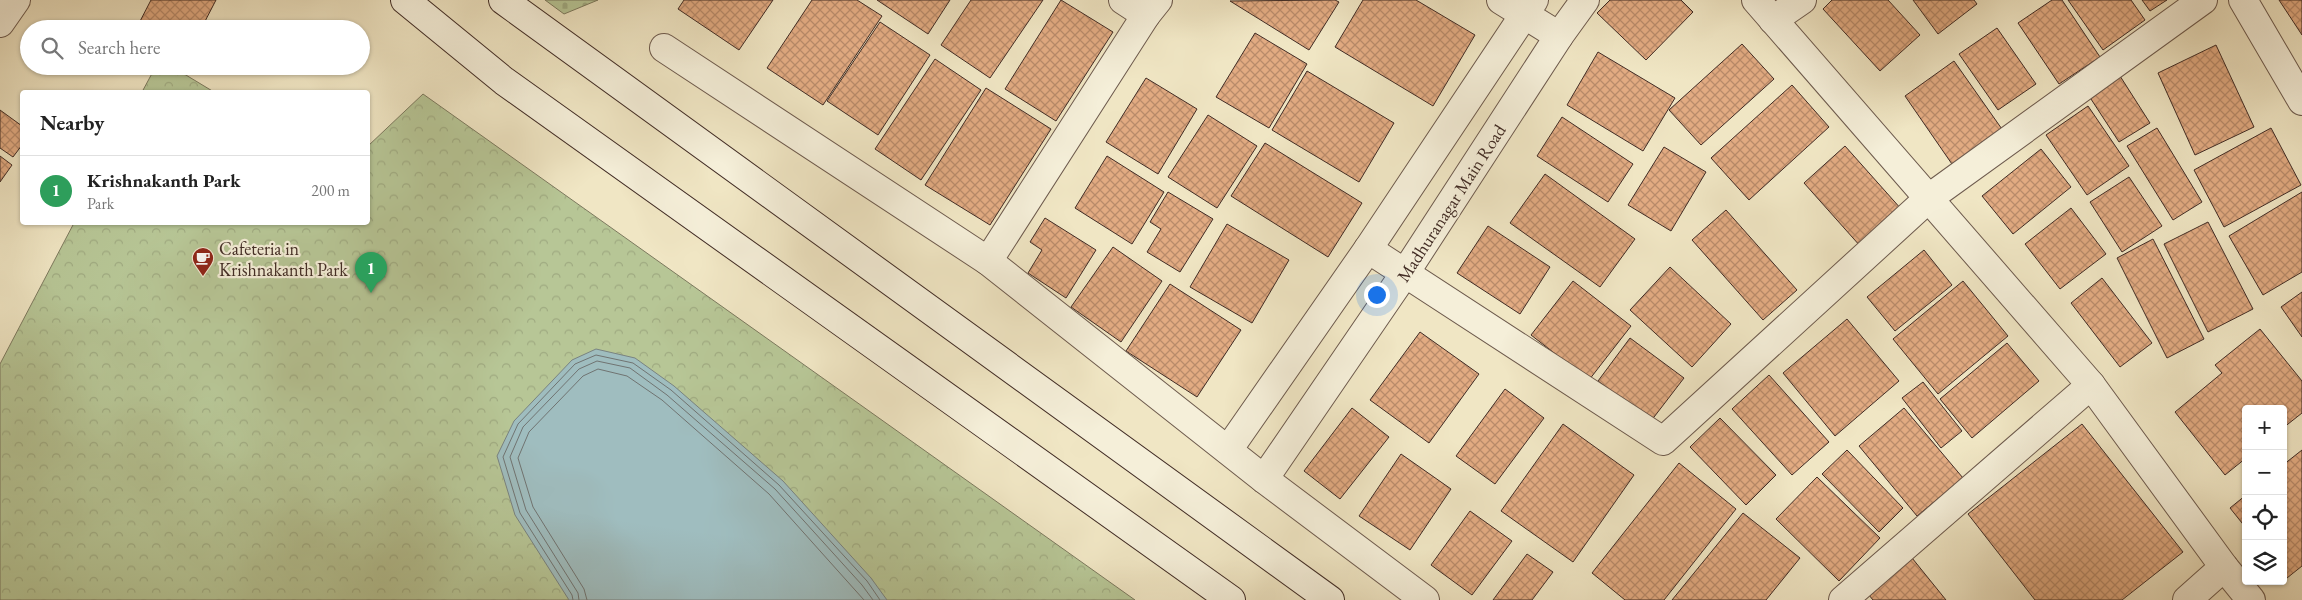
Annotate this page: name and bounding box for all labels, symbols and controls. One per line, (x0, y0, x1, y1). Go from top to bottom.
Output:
search box (20, 20, 370, 75)
icon: search (38, 34, 66, 62)
text: Search here (78, 35, 160, 60)
text: Nearby (40, 109, 104, 136)
street label: Madhuranagar Main Road (1391, 119, 1511, 286)
text: Krishnakanth Park (87, 168, 241, 193)
text: 1 (52, 180, 60, 201)
text: 200 m (311, 180, 350, 201)
text: Park (87, 193, 114, 214)
place label: Cafeteria in Krishnakanth Park (219, 237, 348, 281)
cafe icon: Cafeteria in Krishnakanth Park (191, 246, 215, 277)
pin: 1 (355, 252, 387, 293)
your location (1364, 282, 1390, 308)
map controls (2242, 405, 2287, 585)
button: + (2242, 405, 2287, 450)
button: − (2242, 450, 2287, 495)
button: locate (2242, 495, 2287, 540)
button: layers (2242, 540, 2287, 585)

